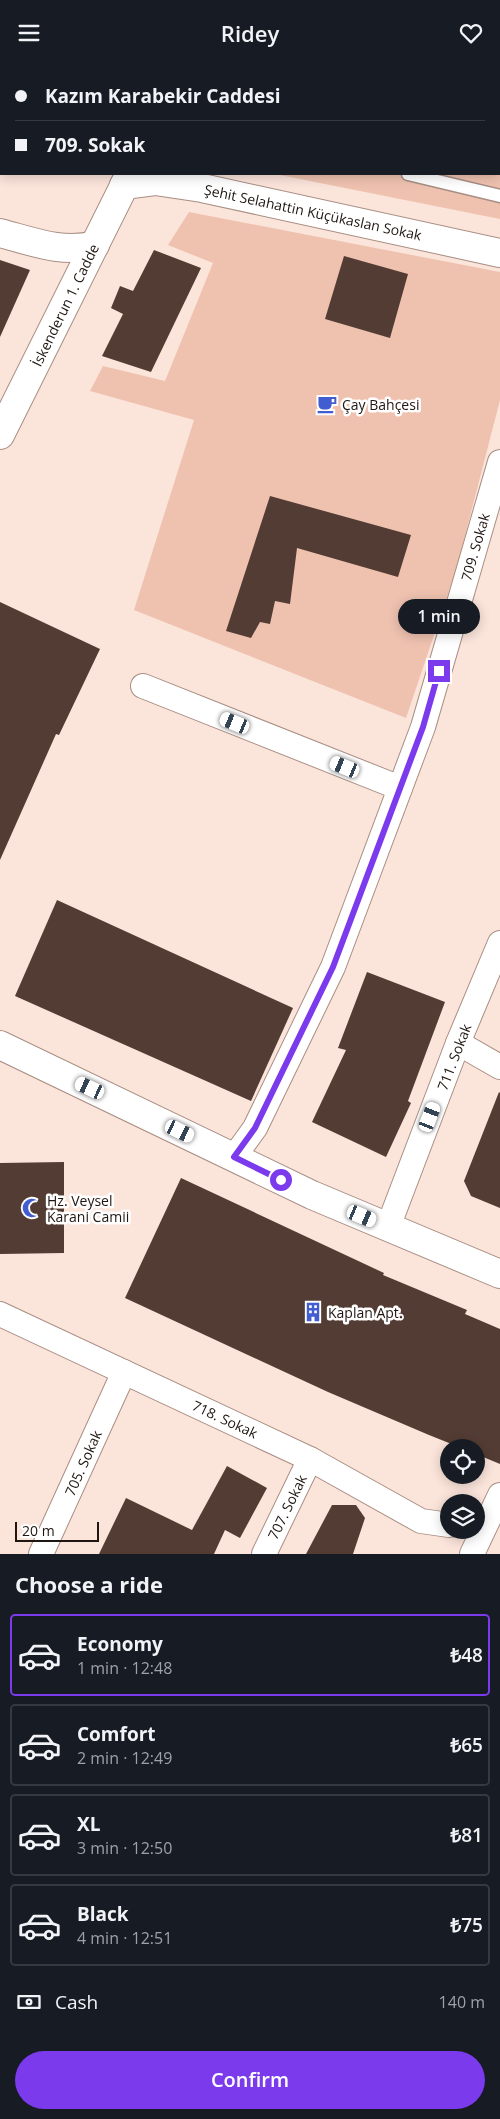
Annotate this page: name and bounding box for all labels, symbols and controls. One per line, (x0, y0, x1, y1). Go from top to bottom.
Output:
text: Ridey (221, 18, 279, 48)
icon: menu (15, 19, 43, 47)
icon: heart (457, 19, 485, 47)
text: Kazım Karabekir Caddesi (45, 83, 280, 109)
text: 709. Sokak (45, 132, 145, 158)
street label: Şehit Selahattin Küçükaslan Sokak (203, 180, 424, 244)
street label: İskenderun 1. Cadde (27, 240, 103, 370)
cafe icon: Çay Bahçesi (316, 393, 338, 415)
place label: Çay Bahçesi (342, 395, 419, 414)
street label: 709. Sokak (456, 510, 494, 583)
callout: 1 min (398, 599, 480, 633)
text: 1 min (417, 605, 461, 627)
route end (428, 660, 450, 682)
car (218, 710, 251, 736)
car (328, 754, 361, 780)
street label: 711. Sokak (433, 1020, 476, 1093)
car (73, 1075, 106, 1101)
car (417, 1100, 442, 1134)
car (163, 1118, 196, 1144)
route start (270, 1169, 292, 1191)
place label: Hz. Veysel Karani Camii (47, 1191, 129, 1226)
mosque icon: Hz. Veysel Karani Camii (21, 1197, 43, 1219)
car (345, 1203, 378, 1229)
building icon: Kaplan Apt. (302, 1301, 324, 1323)
place label: Kaplan Apt. (328, 1303, 403, 1322)
street label: 718. Sokak (189, 1396, 261, 1443)
street label: 705. Sokak (60, 1427, 106, 1499)
map controls (440, 1439, 485, 1539)
button: locate (440, 1439, 485, 1484)
street label: 707. Sokak (263, 1471, 311, 1543)
button: layers (440, 1494, 485, 1539)
scale bar (15, 1519, 99, 1542)
text: 20 m (22, 1521, 55, 1540)
text: Choose a ride (15, 1569, 163, 1599)
text: Economy (77, 1631, 163, 1657)
icon: car (17, 1633, 62, 1678)
text: ₺48 (450, 1642, 483, 1668)
text: 1 min · 12:48 (77, 1657, 172, 1679)
text: Comfort (77, 1721, 156, 1747)
icon: car (17, 1723, 62, 1768)
text: ₺65 (450, 1732, 483, 1758)
text: 2 min · 12:49 (77, 1747, 172, 1769)
text: XL (77, 1811, 100, 1837)
icon: car (17, 1813, 62, 1858)
text: ₺81 (450, 1822, 483, 1848)
text: 3 min · 12:50 (77, 1837, 172, 1859)
text: Black (77, 1901, 129, 1927)
icon: car (17, 1903, 62, 1948)
text: ₺75 (450, 1912, 483, 1938)
text: 4 min · 12:51 (77, 1927, 172, 1949)
icon: cash (15, 1988, 43, 2016)
text: Cash (55, 1989, 98, 2015)
text: 140 m (439, 1991, 485, 2013)
button: Confirm (15, 2051, 485, 2109)

